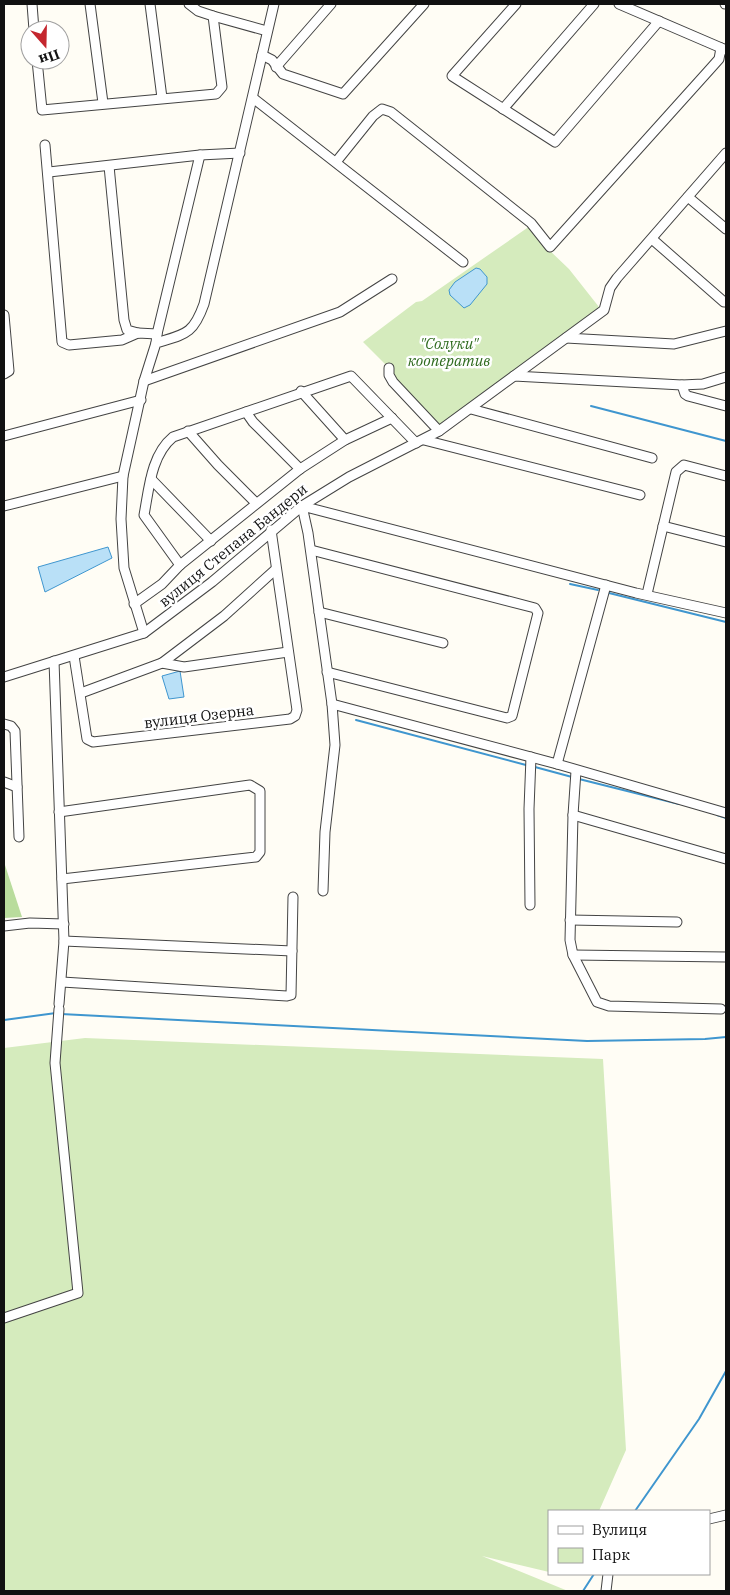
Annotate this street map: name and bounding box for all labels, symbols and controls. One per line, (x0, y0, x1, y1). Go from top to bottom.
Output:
north arrow (20, 20, 70, 70)
text: Пн (37, 45, 62, 69)
park label: "Солуки" кооператив (408, 334, 490, 370)
street label: вулиця Степана Бандери (155, 479, 311, 611)
street label: вулиця Озерна (143, 700, 255, 732)
legend (548, 1510, 710, 1575)
text: Вулиця (592, 1520, 647, 1539)
text: Парк (592, 1545, 630, 1564)

